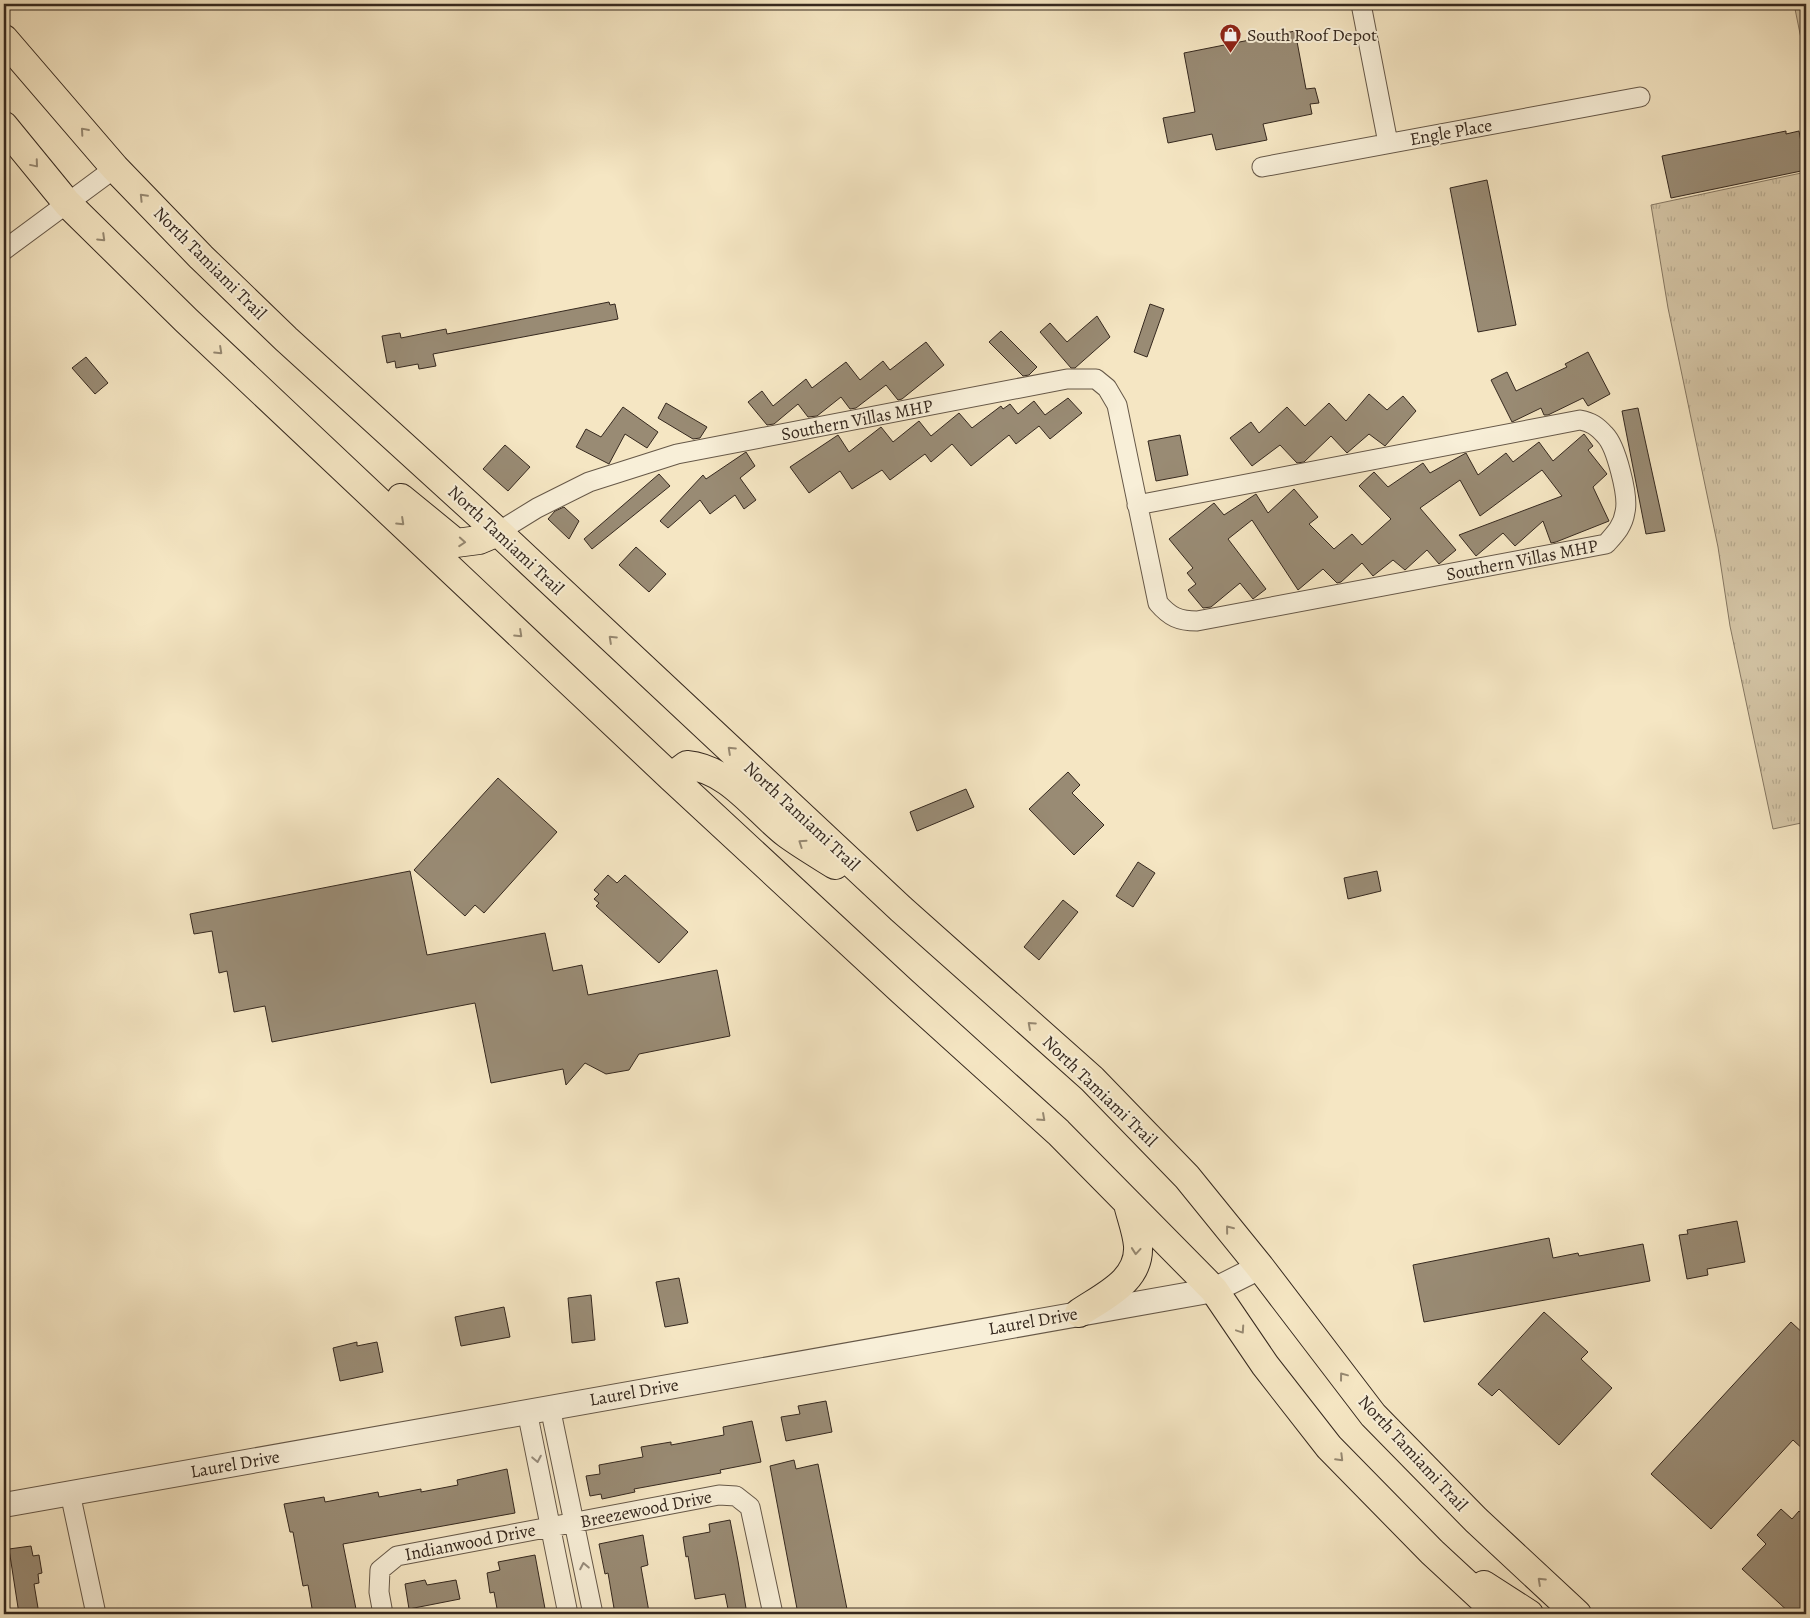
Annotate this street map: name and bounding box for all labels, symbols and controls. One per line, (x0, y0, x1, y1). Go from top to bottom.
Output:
shop icon: South Roof Depot (1219, 23, 1243, 54)
place label: South Roof Depot (1247, 23, 1377, 47)
street label: Engle Place (1408, 113, 1494, 151)
one-way arrow (80, 127, 89, 136)
one-way arrow (29, 158, 37, 167)
one-way arrow (140, 194, 149, 203)
street label: North Tamiami Trail (148, 201, 272, 325)
one-way arrow (96, 232, 105, 241)
one-way arrow (213, 345, 222, 354)
street label: Southern Villas MHP (779, 394, 935, 446)
street label: North Tamiami Trail (443, 480, 570, 601)
one-way arrow (395, 516, 404, 525)
street label: Southern Villas MHP (1444, 534, 1600, 586)
one-way arrow (459, 537, 467, 548)
one-way arrow (513, 628, 522, 637)
one-way arrow (609, 636, 618, 645)
one-way arrow (727, 747, 736, 756)
street label: North Tamiami Trail (739, 756, 866, 877)
one-way arrow (798, 840, 807, 850)
one-way arrow (1028, 1022, 1037, 1031)
street label: North Tamiami Trail (1037, 1030, 1163, 1152)
one-way arrow (1037, 1112, 1046, 1121)
one-way arrow (1227, 1226, 1235, 1235)
one-way arrow (1131, 1248, 1142, 1256)
street label: Laurel Drive (986, 1301, 1080, 1341)
one-way arrow (1235, 1324, 1244, 1334)
street label: Laurel Drive (587, 1372, 681, 1412)
one-way arrow (1341, 1373, 1349, 1382)
street label: North Tamiami Trail (1353, 1390, 1474, 1517)
street label: Laurel Drive (188, 1444, 282, 1484)
one-way arrow (1334, 1453, 1343, 1462)
one-way arrow (531, 1454, 541, 1463)
street label: Breezewood Drive (578, 1484, 714, 1534)
street label: Indianwood Drive (403, 1518, 537, 1566)
one-way arrow (579, 1562, 589, 1571)
one-way arrow (1538, 1578, 1547, 1587)

